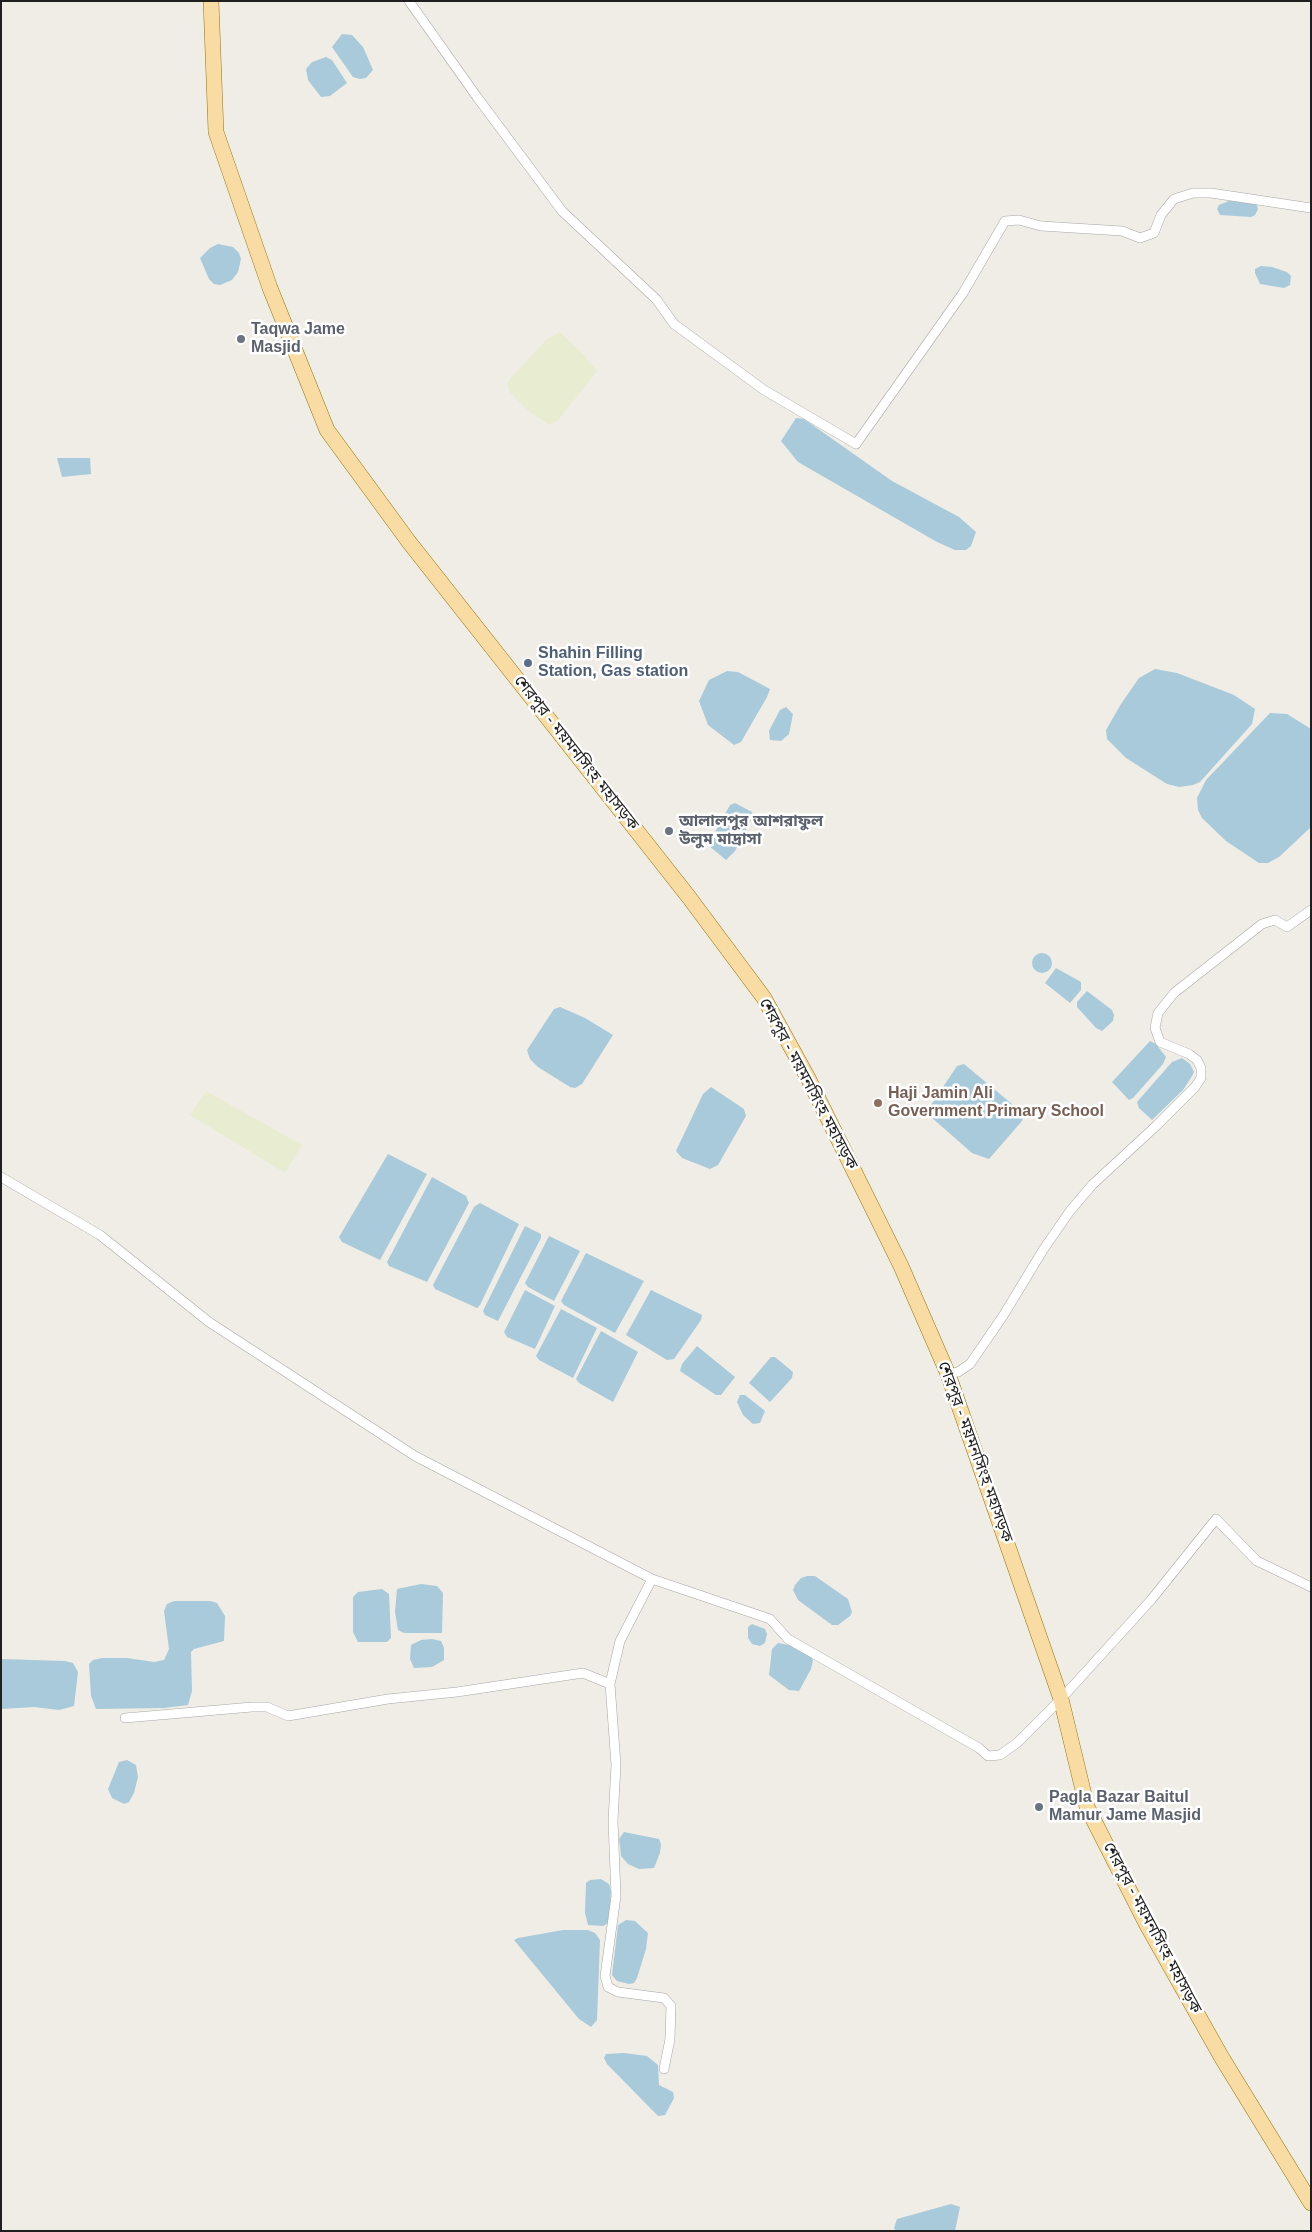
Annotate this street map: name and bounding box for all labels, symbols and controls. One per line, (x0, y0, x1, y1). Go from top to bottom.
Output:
place label: Taqwa Jame Masjid (251, 320, 345, 358)
marker: Taqwa Jame Masjid (235, 333, 247, 345)
place label: Shahin Filling Station, Gas station (538, 644, 688, 682)
marker: Shahin Filling Station, Gas station (522, 657, 534, 669)
street label: শেরপুর - ময়মনসিংহ মহাসড়ক (510, 672, 642, 834)
place label: আলালপুর আশরাফুল উলুম মাদ্রাসা (679, 812, 823, 850)
marker: আলালপুর আশরাফুল উলুম মাদ্রাসা (663, 825, 675, 837)
street label: শেরপুর - ময়মনসিংহ মহাসড়ক (755, 995, 861, 1173)
place label: Haji Jamin Ali Government Primary School (888, 1084, 1104, 1122)
marker: Haji Jamin Ali Government Primary School (872, 1097, 884, 1109)
street label: শেরপুর - ময়মনসিংহ মহাসড়ক (933, 1359, 1017, 1545)
place label: Pagla Bazar Baitul Mamur Jame Masjid (1049, 1788, 1201, 1826)
marker: Pagla Bazar Baitul Mamur Jame Masjid (1033, 1801, 1045, 1813)
street label: শেরপুর - ময়মনসিংহ মহাসড়ক (1099, 1839, 1205, 2017)

